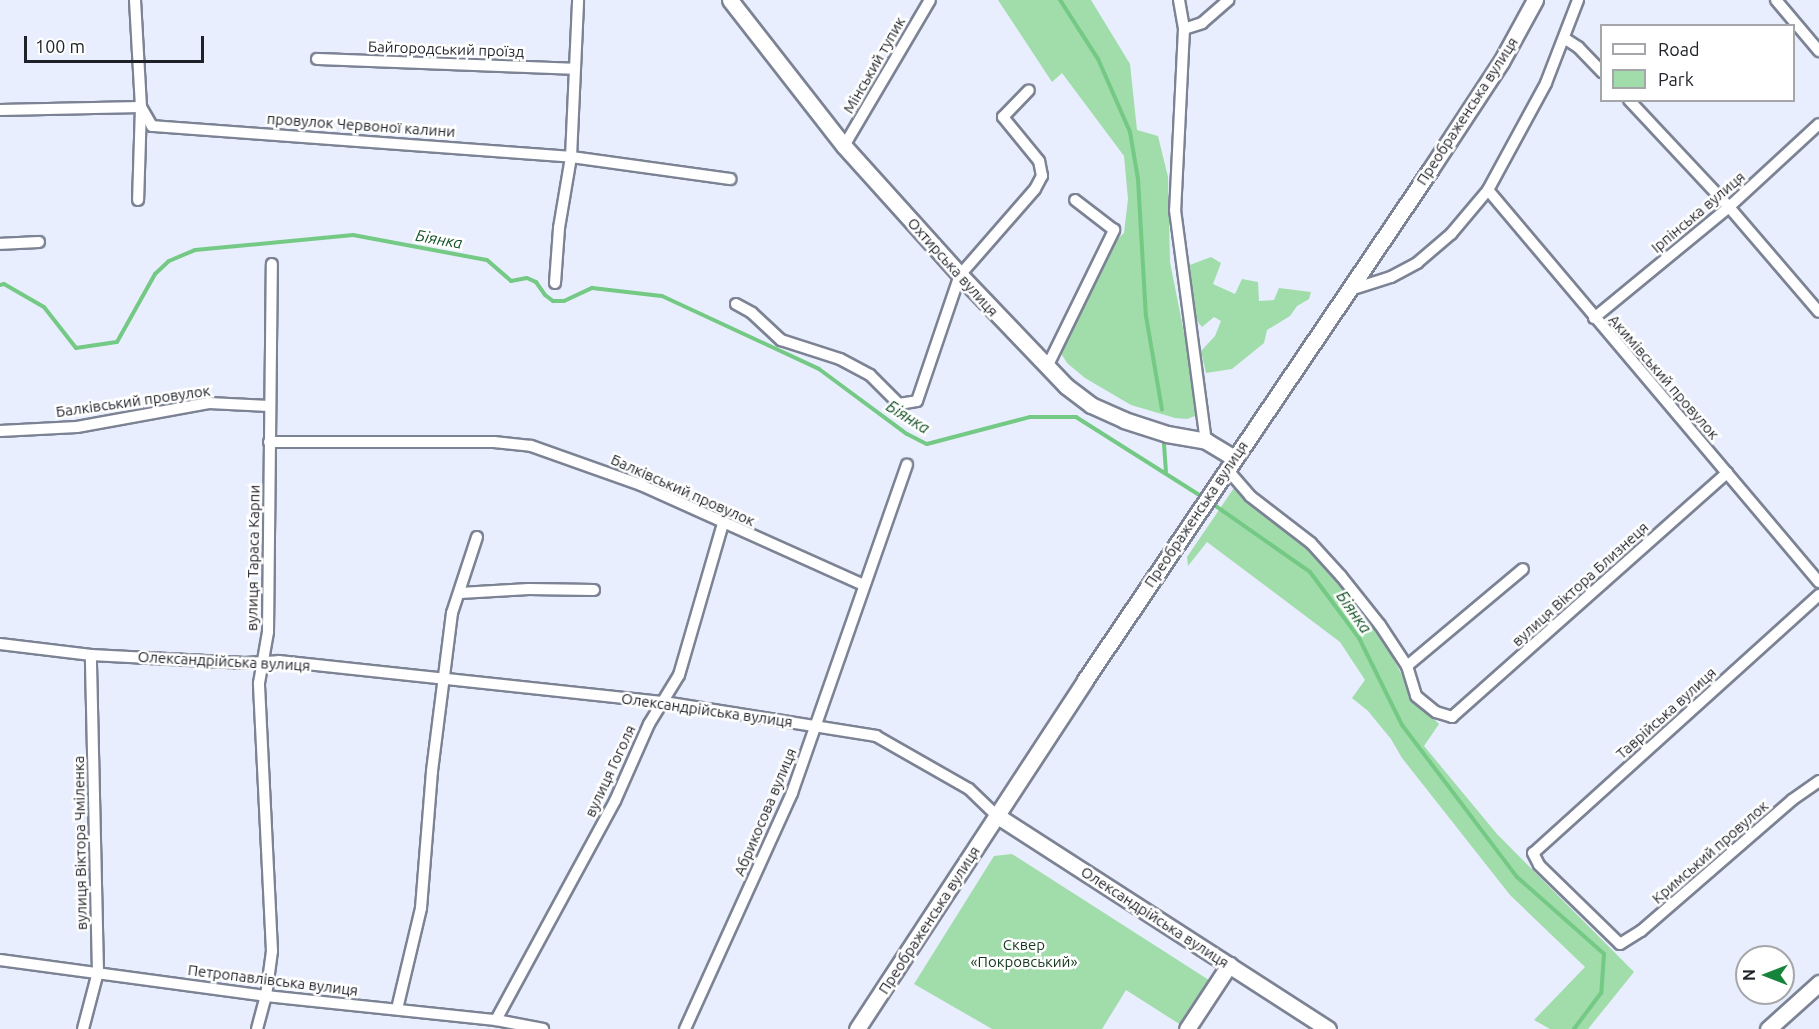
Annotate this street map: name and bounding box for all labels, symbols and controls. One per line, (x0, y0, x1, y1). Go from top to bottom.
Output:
street label: Мінський тупик (839, 14, 909, 116)
scale bar (27, 24, 207, 62)
legend (1600, 24, 1795, 102)
street label: Преображенська вулиця (1412, 34, 1522, 188)
text: 100 m (35, 36, 85, 56)
street label: Байгородський проїзд (368, 37, 524, 61)
text: Road (1658, 39, 1700, 59)
text: Park (1658, 69, 1694, 89)
street label: провулок Червоної калини (266, 109, 456, 141)
street label: Ірпінська вулиця (1647, 168, 1749, 256)
street label: Охтирська вулиця (904, 214, 1002, 320)
water label: Біянка (414, 225, 464, 253)
street label: Акимівський провулок (1605, 311, 1723, 443)
street label: Балківський провулок (55, 381, 211, 421)
water label: Біянка (883, 396, 933, 438)
street label: Преображенська вулиця (1140, 437, 1252, 591)
street label: Балківський провулок (608, 450, 758, 530)
street label: вулиця Тараса Карпи (243, 485, 263, 631)
street label: вулиця Віктора Близнеця (1508, 518, 1652, 650)
water label: Біянка (1333, 587, 1375, 637)
street label: Олександрійська вулиця (137, 647, 311, 675)
street label: Таврійська вулиця (1612, 663, 1720, 763)
street label: Олександрійська вулиця (620, 689, 794, 731)
street label: вулиця Гоголя (581, 722, 639, 820)
street label: Абрикосова вулиця (730, 745, 800, 879)
street label: вулиця Віктора Чміленка (69, 756, 91, 930)
street label: Кримський провулок (1648, 797, 1772, 907)
street label: Преображенська вулиця (874, 843, 984, 997)
street label: Олександрійська вулиця (1078, 862, 1232, 972)
park label: Сквер «Покровський» (971, 935, 1077, 970)
north arrow (1735, 945, 1795, 1005)
street label: Петропавлівська вулиця (187, 961, 359, 999)
text: N (1740, 969, 1758, 981)

